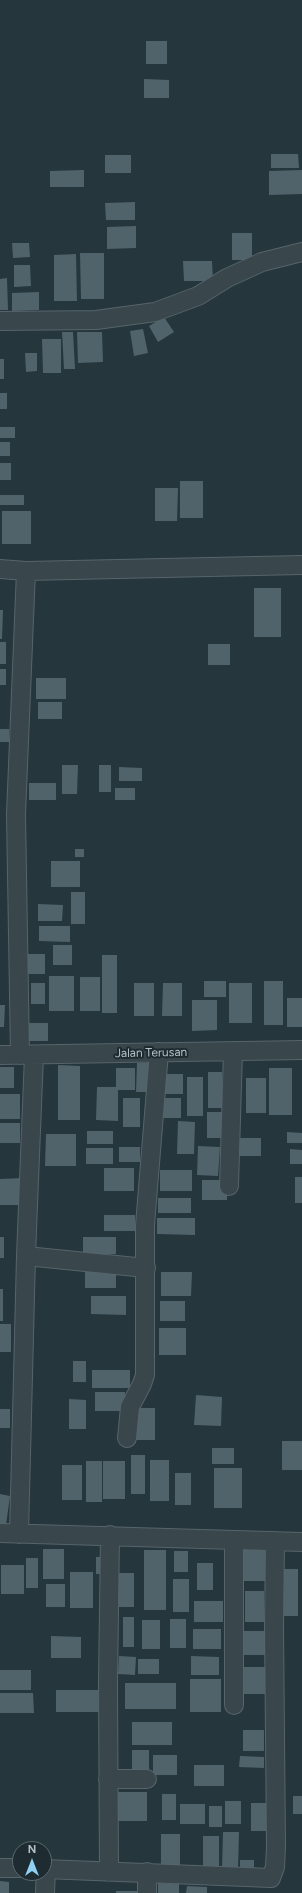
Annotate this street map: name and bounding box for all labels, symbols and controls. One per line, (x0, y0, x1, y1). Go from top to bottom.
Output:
street label: Jalan Terusan (115, 1045, 187, 1061)
north arrow (12, 1841, 52, 1881)
text: N (28, 1843, 36, 1856)

